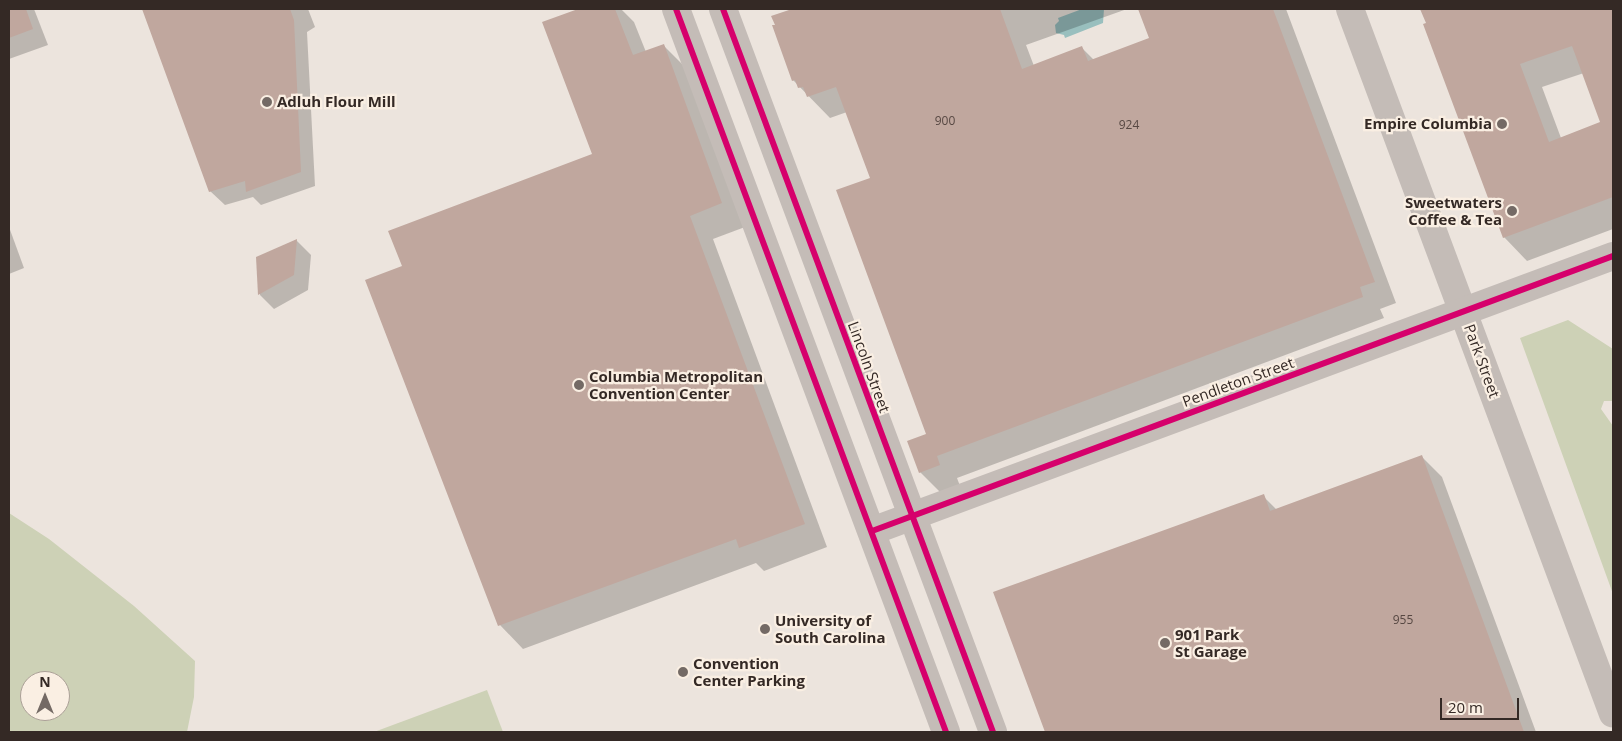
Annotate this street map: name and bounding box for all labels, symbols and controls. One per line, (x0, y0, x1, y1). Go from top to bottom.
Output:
place label: Adluh Flour Mill (277, 93, 396, 111)
marker: Adluh Flour Mill (261, 96, 273, 108)
house number: 900 (935, 114, 955, 128)
place label: Empire Columbia (1364, 115, 1492, 133)
house number: 924 (1119, 118, 1139, 132)
marker: Empire Columbia (1496, 118, 1508, 130)
place label: Sweetwaters Coffee & Tea (1405, 193, 1502, 228)
marker: Sweetwaters Coffee & Tea (1506, 205, 1518, 217)
street label: Lincoln Street (844, 319, 894, 415)
street label: Park Street (1460, 322, 1504, 400)
street label: Pendleton Street (1180, 353, 1296, 411)
place label: Columbia Metropolitan Convention Center (589, 367, 763, 402)
marker: Columbia Metropolitan Convention Center (573, 379, 585, 391)
place label: University of South Carolina (775, 611, 885, 646)
house number: 955 (1393, 613, 1413, 627)
marker: University of South Carolina (759, 623, 771, 635)
place label: 901 Park St Garage (1175, 625, 1247, 660)
marker: 901 Park St Garage (1159, 637, 1171, 649)
place label: Convention Center Parking (693, 654, 805, 689)
marker: Convention Center Parking (677, 666, 689, 678)
north arrow (20, 671, 70, 721)
text: N (39, 672, 51, 691)
scale bar (1442, 688, 1521, 720)
text: 20 m (1448, 697, 1483, 717)

